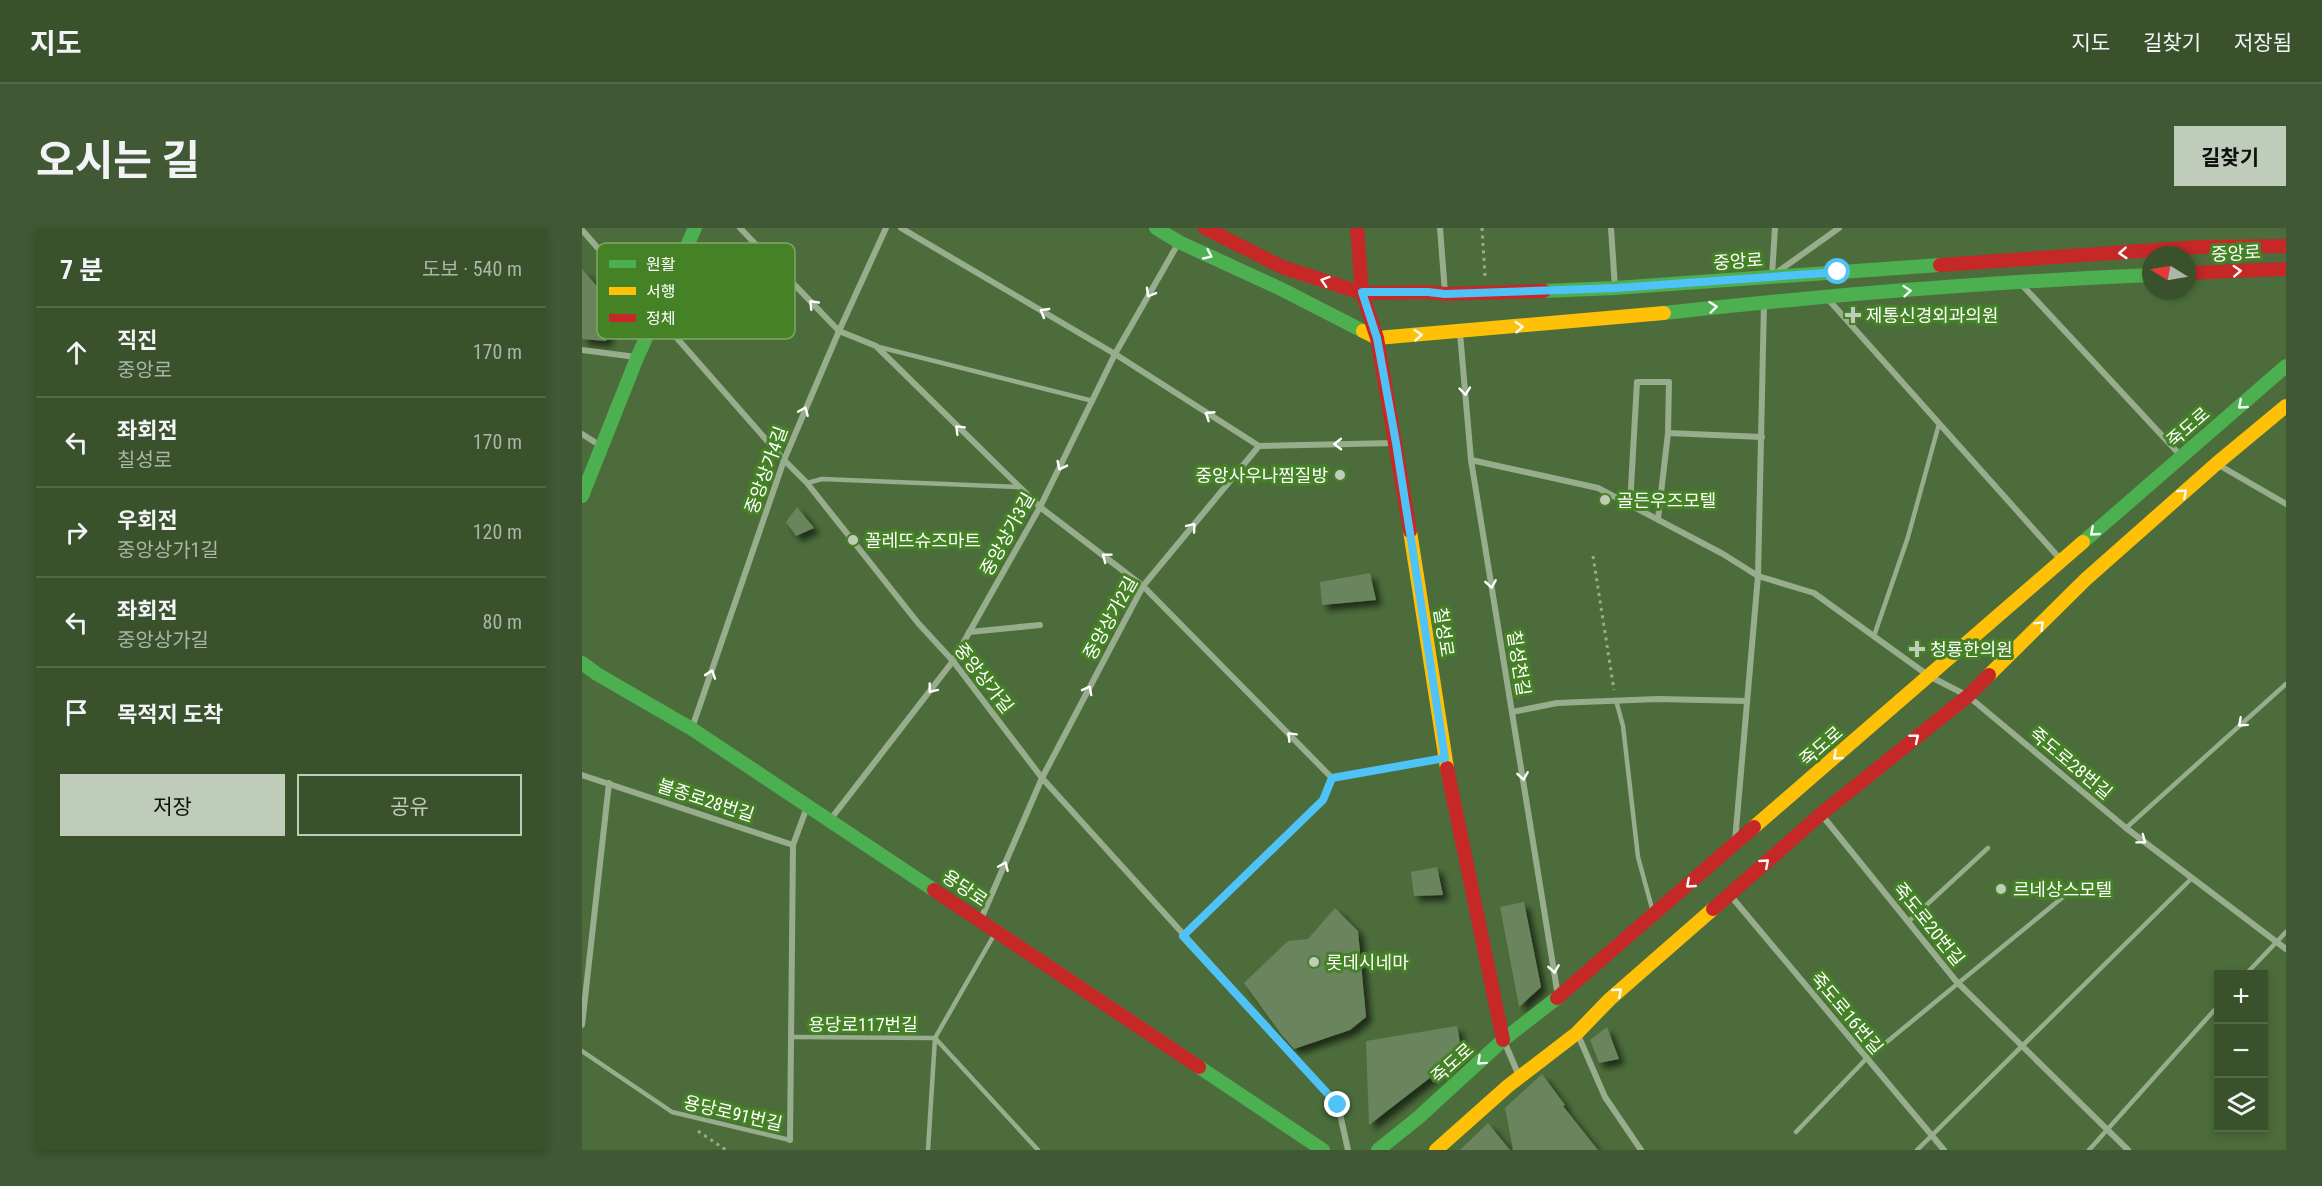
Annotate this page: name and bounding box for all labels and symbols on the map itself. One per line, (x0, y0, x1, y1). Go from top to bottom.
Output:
street label: 중앙로 (2211, 241, 2261, 265)
legend (597, 243, 795, 339)
one-way arrow (2118, 246, 2127, 259)
north arrow (2142, 246, 2196, 300)
one-way arrow (1201, 248, 1212, 260)
street label: 중앙로 (1712, 249, 1764, 273)
text: 원활 (646, 255, 676, 274)
route start (1824, 258, 1850, 284)
one-way arrow (2232, 265, 2241, 278)
one-way arrow (1320, 276, 1331, 288)
text: 서행 (646, 282, 675, 301)
one-way arrow (1902, 285, 1911, 298)
one-way arrow (1146, 286, 1158, 297)
one-way arrow (809, 300, 820, 310)
one-way arrow (1708, 301, 1717, 314)
place label: 제통신경외과의원 (1866, 305, 1998, 326)
marker: 제통신경외과의원 (1844, 306, 1862, 324)
one-way arrow (1040, 308, 1050, 319)
text: 정체 (646, 309, 675, 328)
one-way arrow (1514, 321, 1523, 334)
one-way arrow (1414, 329, 1423, 342)
one-way arrow (1458, 386, 1471, 395)
one-way arrow (2238, 397, 2249, 408)
street label: 죽도로 (2162, 403, 2214, 451)
one-way arrow (797, 406, 809, 417)
one-way arrow (1205, 411, 1216, 422)
street label: 중앙상가4길 (740, 423, 792, 517)
one-way arrow (956, 425, 967, 436)
one-way arrow (1333, 438, 1342, 450)
one-way arrow (1056, 459, 1068, 470)
place label: 중앙사우나찜질방 (1196, 465, 1328, 486)
marker: 중앙사우나찜질방 (1333, 468, 1347, 482)
street label: 중앙상가3길 (976, 489, 1038, 579)
one-way arrow (2176, 489, 2187, 500)
place label: 골든우즈모텔 (1617, 490, 1716, 511)
marker: 골든우즈모텔 (1598, 493, 1612, 507)
one-way arrow (1185, 523, 1196, 534)
one-way arrow (2090, 525, 2101, 536)
place label: 꼴레뜨슈즈마트 (865, 530, 981, 551)
marker: 꼴레뜨슈즈마트 (846, 533, 860, 547)
one-way arrow (1101, 554, 1112, 565)
street label: 중앙상가2길 (1079, 573, 1141, 663)
one-way arrow (1485, 579, 1497, 589)
street label: 칠성로 (1430, 606, 1458, 658)
one-way arrow (2033, 621, 2043, 632)
street label: 칠성천길 (1503, 629, 1535, 697)
street label: 중앙상가길 (950, 639, 1018, 717)
place label: 청룡한의원 (1930, 639, 2013, 660)
marker: 청룡한의원 (1908, 640, 1926, 658)
one-way arrow (703, 669, 716, 680)
one-way arrow (928, 682, 939, 693)
one-way arrow (1081, 686, 1092, 697)
one-way arrow (2239, 716, 2249, 727)
street label: 죽도로 (1795, 722, 1847, 770)
street label: 죽도로28번길 (2026, 723, 2116, 803)
one-way arrow (1287, 733, 1298, 744)
one-way arrow (1908, 735, 1919, 746)
one-way arrow (1833, 749, 1844, 760)
one-way arrow (1516, 772, 1528, 781)
street label: 불종로28번길 (655, 774, 757, 826)
one-way arrow (2136, 833, 2147, 844)
one-way arrow (1758, 859, 1769, 870)
one-way arrow (996, 861, 1008, 872)
street label: 용당로 (939, 865, 991, 911)
one-way arrow (1686, 876, 1697, 887)
street label: 죽도로20번길 (1889, 878, 1969, 970)
place label: 르네상스모텔 (2013, 879, 2112, 900)
marker: 르네상스모텔 (1994, 882, 2008, 896)
place label: 롯데시네마 (1326, 952, 1409, 973)
marker: 롯데시네마 (1307, 955, 1321, 969)
one-way arrow (1547, 964, 1559, 974)
street label: 죽도로16번길 (1807, 968, 1887, 1058)
one-way arrow (1611, 988, 1622, 999)
street label: 용당로117번길 (808, 1014, 918, 1035)
street label: 죽도로 (1427, 1039, 1477, 1087)
one-way arrow (1477, 1054, 1488, 1065)
street label: 용당로91번길 (682, 1091, 784, 1135)
route end (1324, 1091, 1350, 1117)

